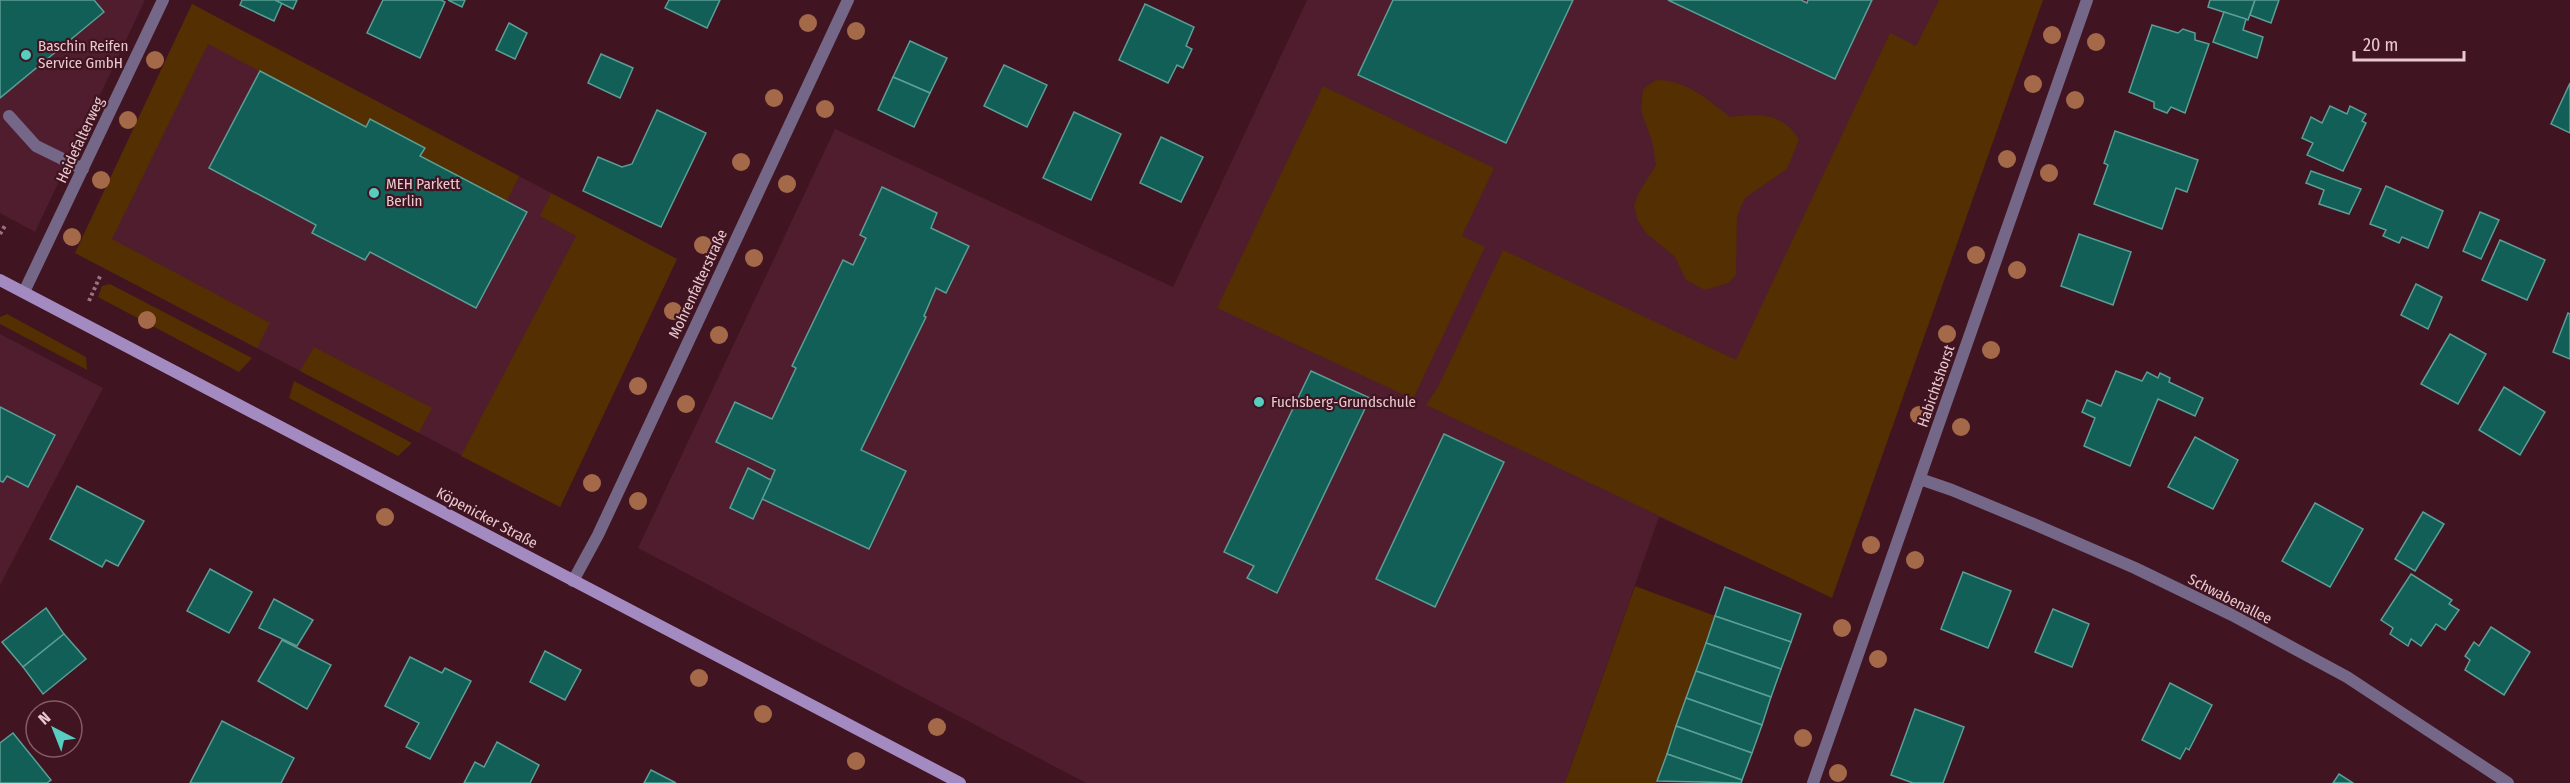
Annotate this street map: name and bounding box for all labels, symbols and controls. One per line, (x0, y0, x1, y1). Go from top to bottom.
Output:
scale bar (2354, 24, 2464, 62)
text: 20 m (2363, 34, 2398, 56)
place label: Baschin Reifen Service GmbH (38, 37, 128, 72)
marker: Baschin Reifen Service GmbH (19, 48, 33, 62)
street label: Heidefalterweg (52, 94, 108, 186)
place label: MEH Parkett Berlin (386, 175, 460, 210)
marker: MEH Parkett Berlin (367, 186, 381, 200)
street label: Mohrenfalterstraße (665, 227, 731, 341)
street label: Habichtshorst (1913, 342, 1959, 430)
place label: Fuchsberg-Grundschule (1271, 393, 1416, 411)
marker: Fuchsberg-Grundschule (1252, 395, 1266, 409)
street label: Köpenicker Straße (433, 484, 541, 552)
street label: Schwabenallee (2185, 570, 2275, 628)
north arrow (24, 699, 84, 759)
text: N (34, 708, 54, 728)

